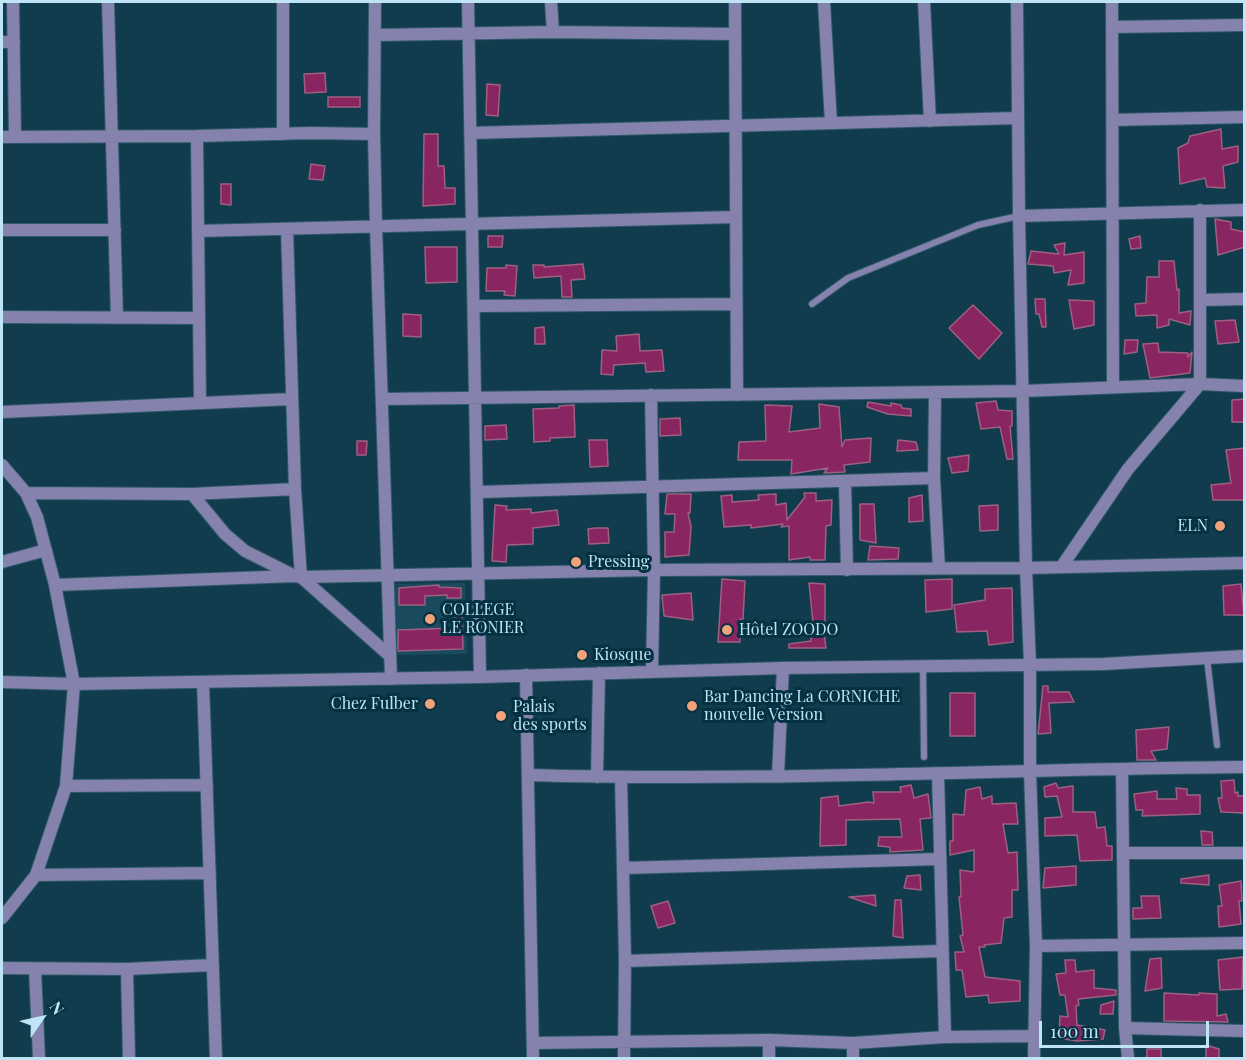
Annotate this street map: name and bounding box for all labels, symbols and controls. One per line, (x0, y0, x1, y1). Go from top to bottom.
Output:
place label: ELN (1178, 516, 1208, 536)
marker: ELN (1213, 519, 1227, 533)
place label: Pressing (588, 552, 649, 572)
marker: Pressing (569, 555, 583, 569)
place label: COLLEGE LE RONIER (442, 600, 524, 638)
marker: COLLEGE LE RONIER (423, 612, 437, 626)
place label: Hôtel ZOODO (739, 620, 838, 640)
marker: Hôtel ZOODO (720, 623, 734, 637)
place label: Kiosque (594, 645, 651, 665)
marker: Kiosque (575, 648, 589, 662)
place label: Bar Dancing La CORNICHE nouvelle Version (704, 687, 900, 725)
place label: Chez Fulber (331, 694, 418, 714)
marker: Chez Fulber (423, 697, 437, 711)
place label: Palais des sports (513, 697, 587, 735)
marker: Bar Dancing La CORNICHE nouvelle Version (685, 699, 699, 713)
marker: Palais des sports (494, 709, 508, 723)
north arrow (12, 988, 72, 1048)
text: N (45, 997, 69, 1018)
scale bar (1042, 1009, 1212, 1047)
text: 100 m (1050, 1019, 1099, 1043)

